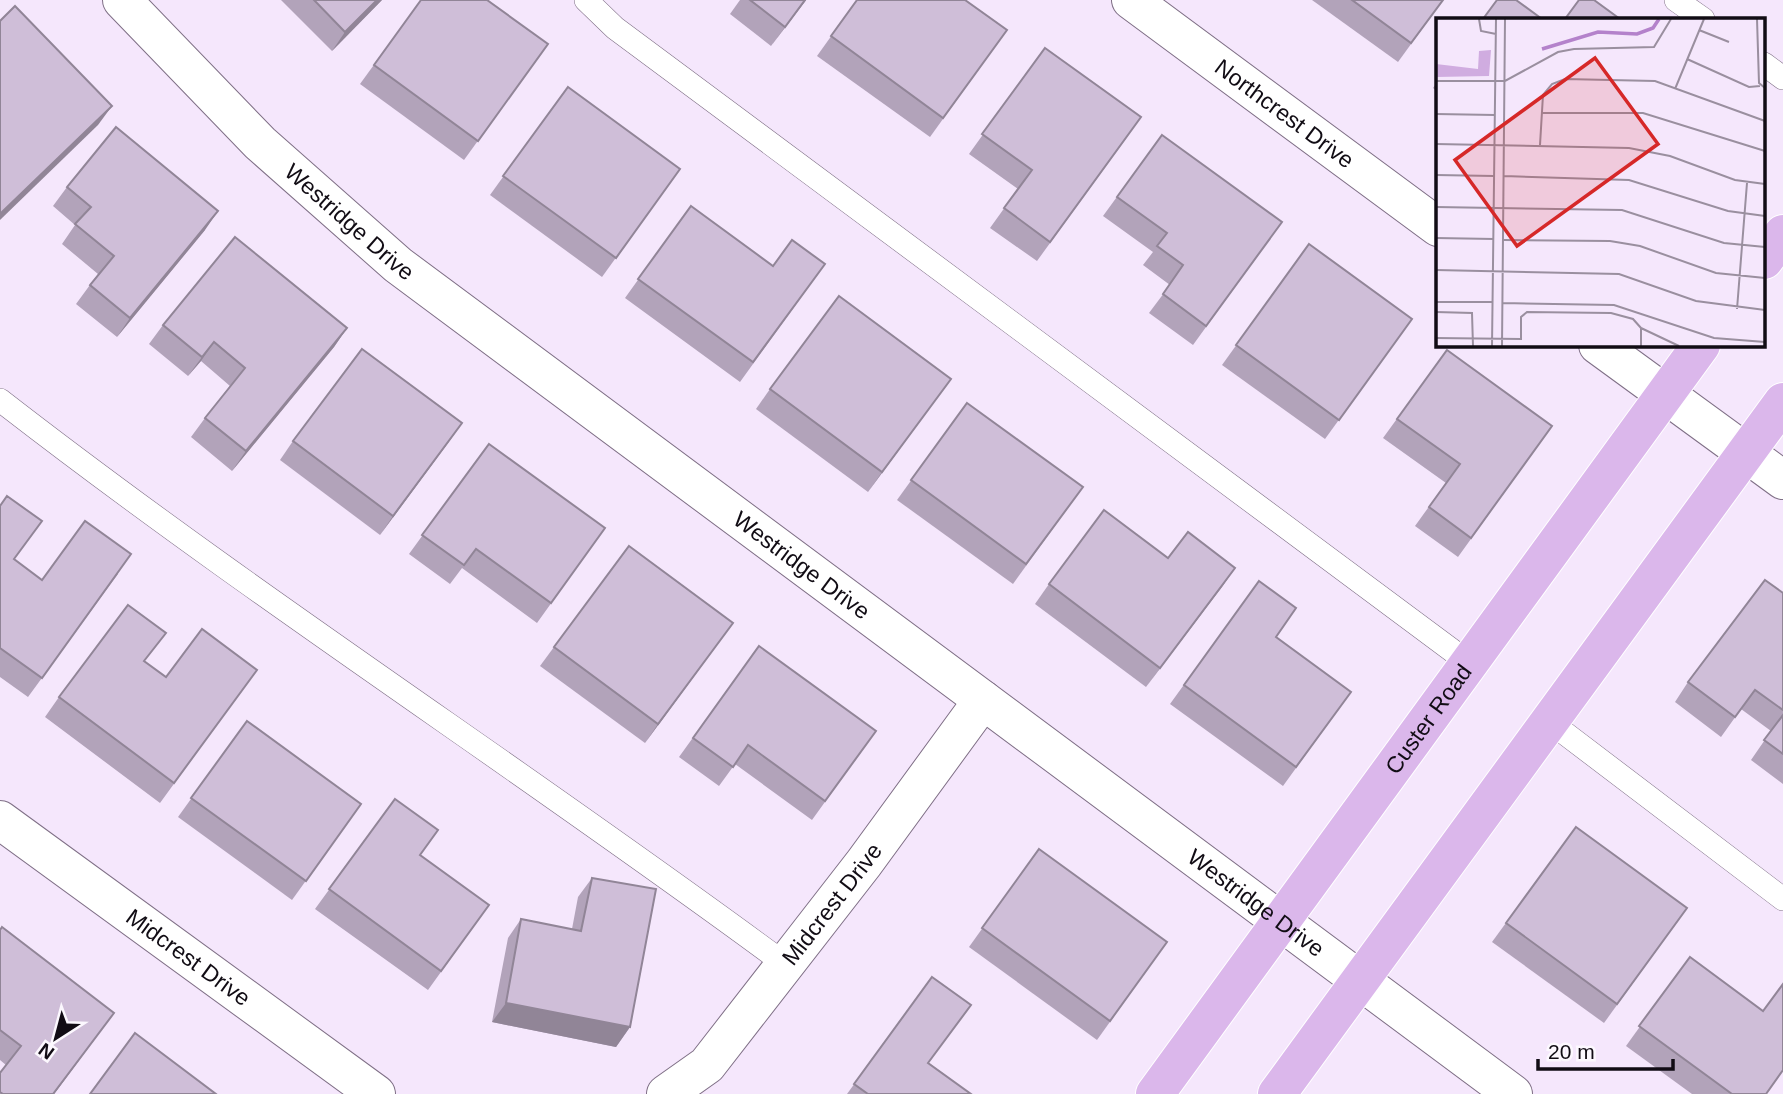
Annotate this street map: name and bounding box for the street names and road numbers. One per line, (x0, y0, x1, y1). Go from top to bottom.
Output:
street label: Northcrest Drive (1210, 54, 1359, 173)
street label: Westridge Drive (280, 158, 419, 285)
street label: Westridge Drive (728, 506, 875, 624)
street label: Custer Road (1380, 659, 1477, 779)
street label: Midcrest Drive (777, 838, 887, 970)
street label: Westridge Drive (1183, 844, 1329, 962)
street label: Midcrest Drive (121, 903, 255, 1011)

